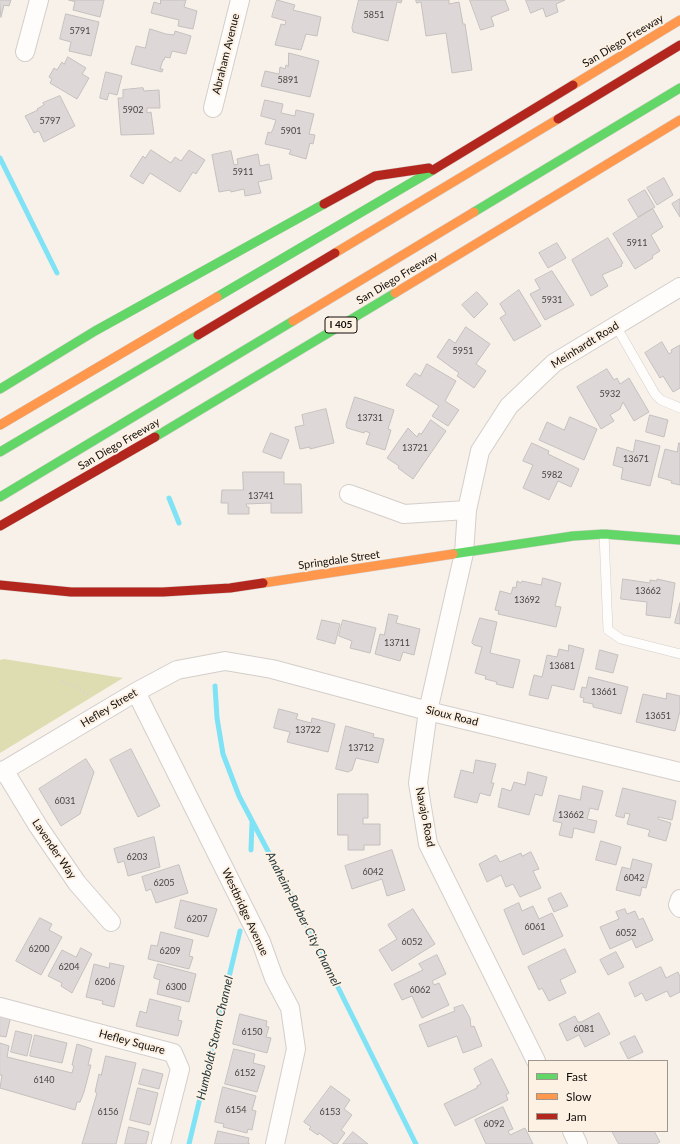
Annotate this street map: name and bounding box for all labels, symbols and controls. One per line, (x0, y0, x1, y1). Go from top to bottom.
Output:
house number: 5851 (364, 10, 384, 20)
street label: Abraham Avenue (210, 12, 242, 96)
street label: San Diego Freeway (580, 12, 666, 70)
house number: 5791 (70, 26, 90, 36)
house number: 5891 (278, 75, 298, 85)
house number: 5902 (123, 105, 143, 115)
house number: 5797 (40, 116, 60, 126)
house number: 5901 (281, 126, 301, 136)
house number: 5911 (233, 167, 253, 177)
house number: 5911 (627, 238, 647, 248)
street label: San Diego Freeway (354, 249, 440, 307)
house number: 5931 (542, 295, 562, 305)
road number: I 405 (325, 317, 357, 333)
street label: Meinhardt Road (549, 319, 621, 371)
house number: 5951 (453, 346, 473, 356)
house number: 5932 (600, 389, 620, 399)
house number: 13731 (357, 413, 383, 423)
street label: San Diego Freeway (76, 415, 162, 473)
house number: 13721 (402, 443, 428, 453)
house number: 13671 (623, 454, 649, 464)
house number: 5982 (542, 470, 562, 480)
house number: 13741 (248, 491, 274, 501)
street label: Springdale Street (297, 548, 381, 572)
house number: 13662 (635, 586, 661, 596)
house number: 13692 (514, 595, 540, 605)
house number: 13711 (384, 638, 410, 648)
house number: 13681 (549, 661, 575, 671)
street label: Hefley Street (78, 686, 140, 730)
house number: 13661 (591, 687, 617, 697)
street label: Sioux Road (424, 703, 480, 729)
house number: 13651 (645, 711, 671, 721)
house number: 13722 (295, 725, 321, 735)
house number: 13712 (348, 743, 374, 753)
street label: Navajo Road (413, 786, 437, 848)
house number: 6031 (55, 796, 75, 806)
house number: 13662 (558, 810, 584, 820)
street label: Lavender Way (29, 817, 79, 881)
water label: Anaheim-Barber City Channel (263, 849, 343, 989)
house number: 6203 (127, 852, 147, 862)
street label: Westbridge Avenue (219, 866, 271, 958)
house number: 6042 (363, 867, 383, 877)
house number: 6042 (624, 873, 644, 883)
house number: 6205 (154, 878, 174, 888)
house number: 6207 (187, 914, 207, 924)
house number: 6061 (525, 922, 545, 932)
house number: 6052 (616, 928, 636, 938)
house number: 6052 (402, 937, 422, 947)
house number: 6200 (29, 944, 49, 954)
house number: 6209 (160, 946, 180, 956)
house number: 6204 (59, 962, 79, 972)
water label: Humboldt Storm Channel (194, 975, 236, 1101)
house number: 6206 (95, 977, 115, 987)
house number: 6300 (166, 982, 186, 992)
house number: 6062 (410, 985, 430, 995)
house number: 6081 (574, 1024, 594, 1034)
street label: Hefley Square (97, 1027, 167, 1057)
house number: 6150 (242, 1027, 262, 1037)
legend (528, 1060, 668, 1132)
house number: 6152 (235, 1068, 255, 1078)
text: Fast (566, 1069, 587, 1084)
house number: 6140 (34, 1075, 54, 1085)
text: Slow (566, 1089, 591, 1104)
house number: 6154 (226, 1105, 246, 1115)
house number: 6156 (98, 1107, 118, 1117)
house number: 6153 (320, 1107, 340, 1117)
text: Jam (566, 1109, 587, 1124)
house number: 6092 (484, 1119, 504, 1129)

